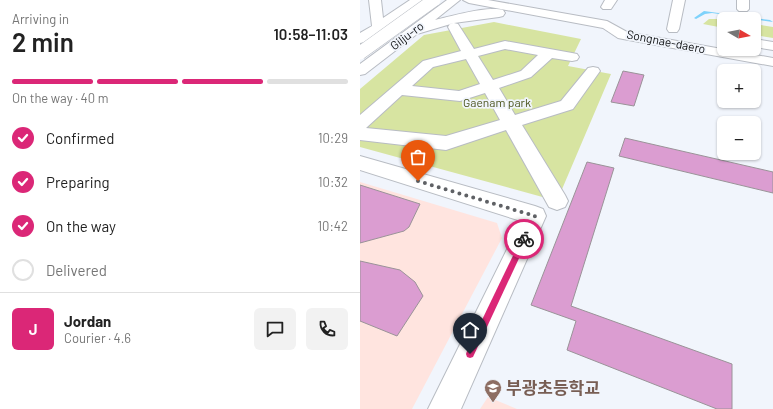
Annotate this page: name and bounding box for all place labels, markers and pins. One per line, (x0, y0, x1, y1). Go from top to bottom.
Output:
pin (401, 140, 435, 181)
pin (453, 313, 487, 354)
place label: 부광초등학교 (506, 377, 600, 397)
school or university icon: 부광초등학교 (483, 378, 503, 403)

